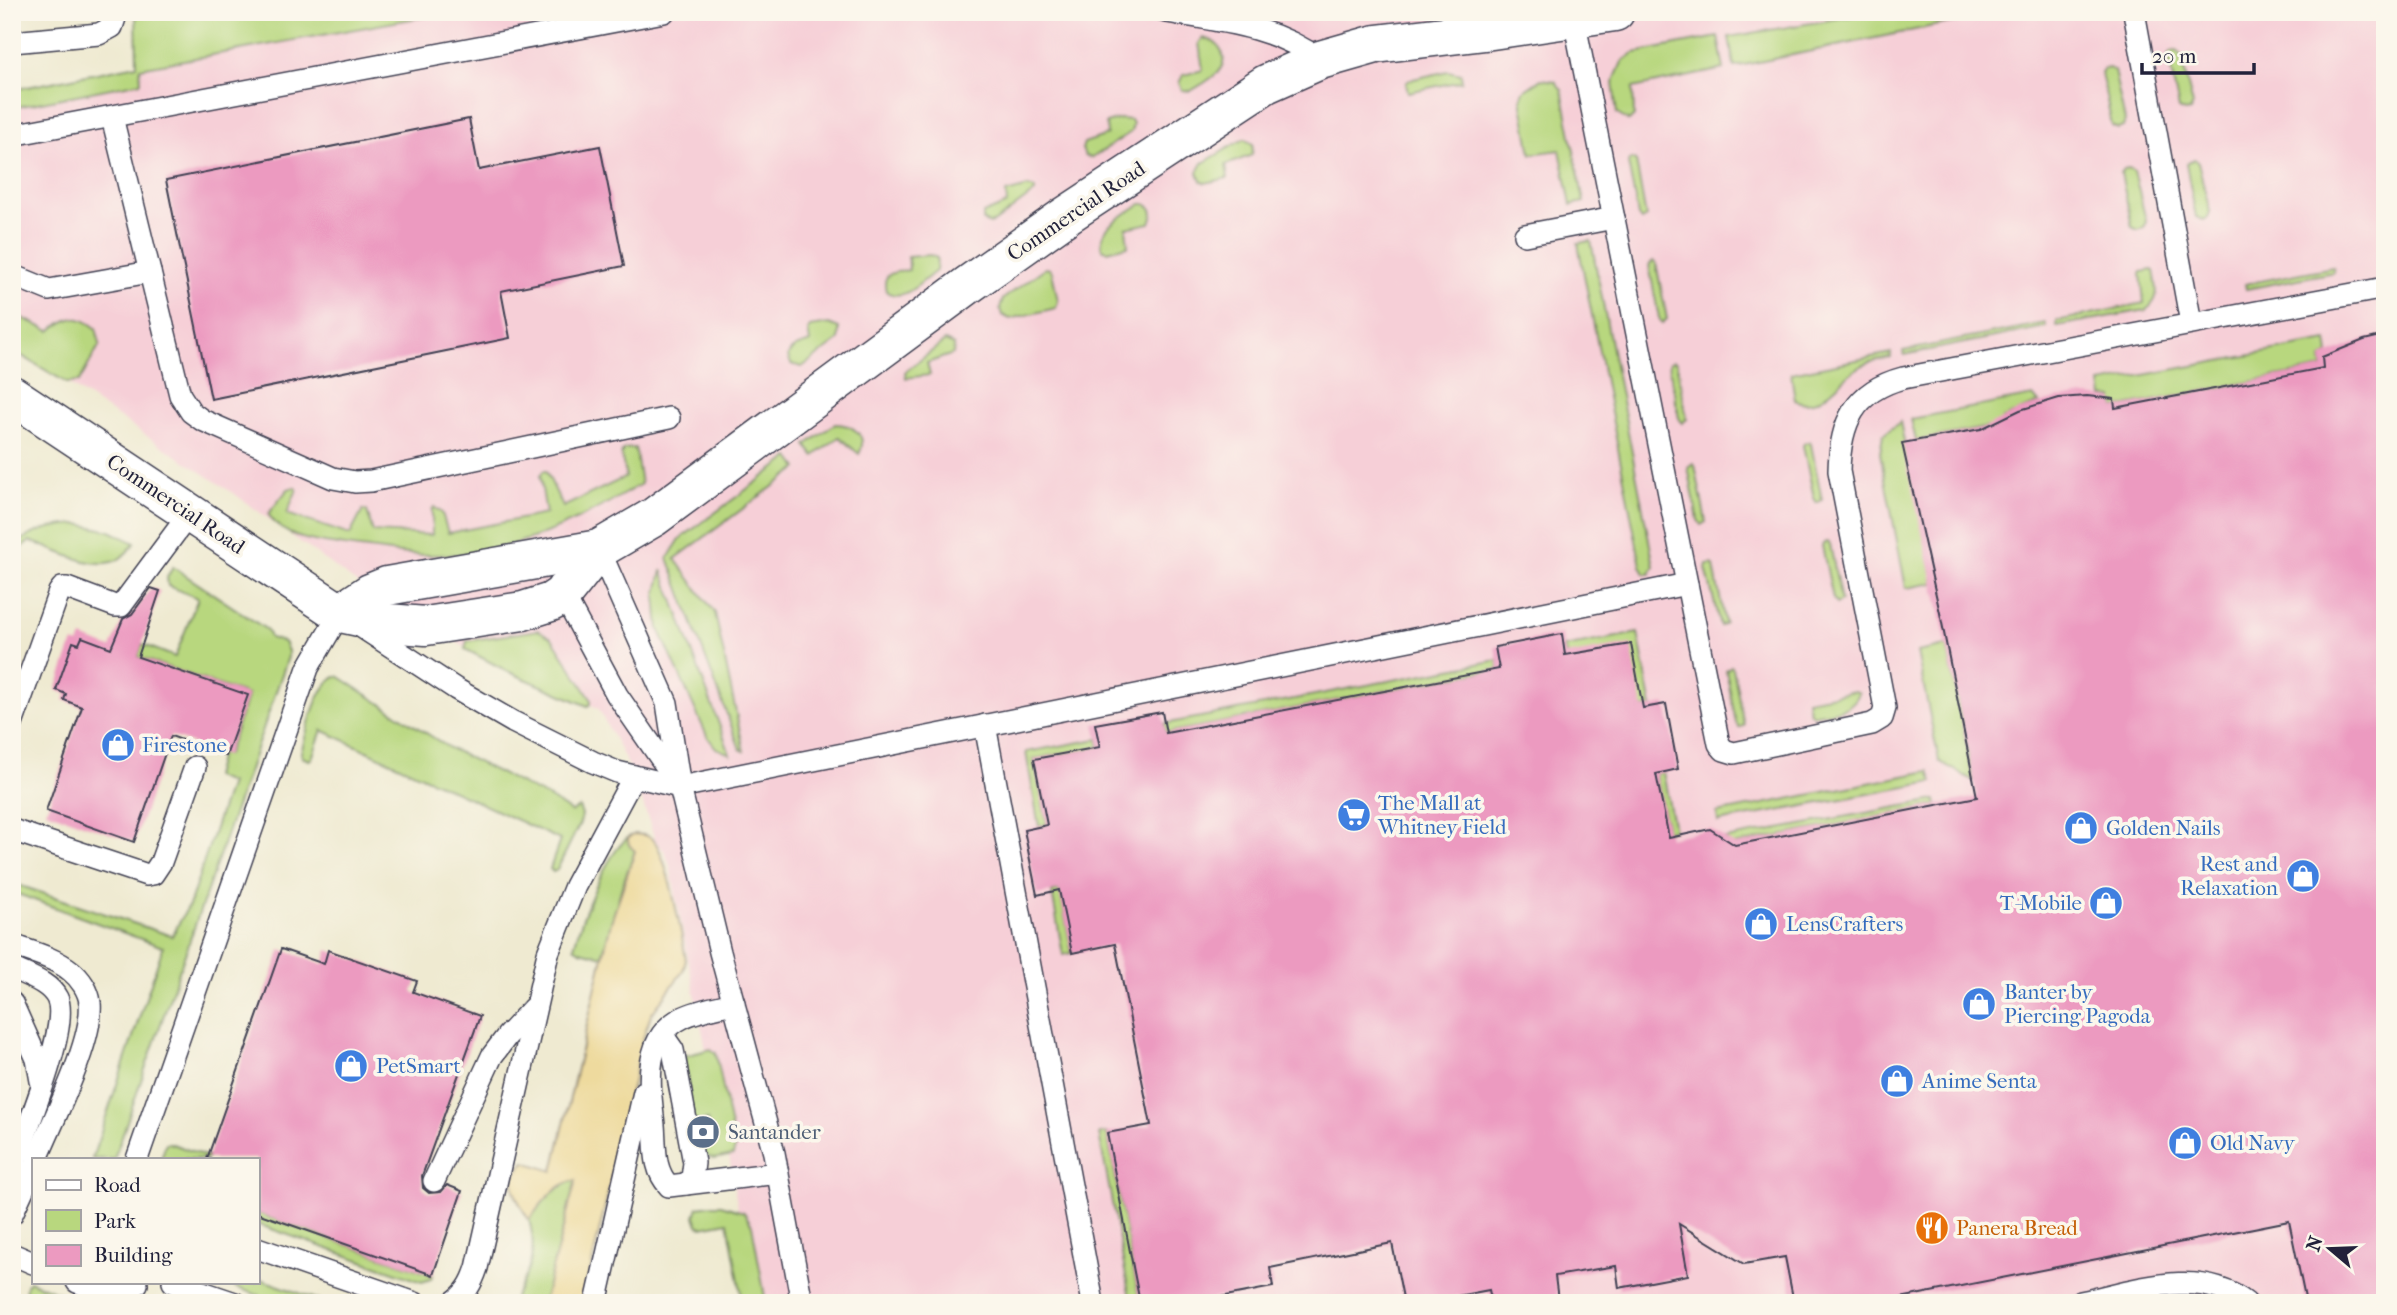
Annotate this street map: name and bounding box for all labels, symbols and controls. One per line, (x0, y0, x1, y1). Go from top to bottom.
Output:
scale bar (2142, 32, 2254, 76)
text: 20 m (2152, 44, 2197, 68)
street label: Commercial Road (1003, 156, 1150, 266)
street label: Commercial Road (103, 449, 250, 559)
shop icon: Firestone (99, 726, 137, 764)
place label: Firestone (142, 733, 227, 757)
place label: The Mall at Whitney Field (1377, 791, 1507, 839)
supermarket icon: The Mall at Whitney Field (1335, 796, 1373, 834)
shop icon: Golden Nails (2062, 809, 2100, 847)
place label: Golden Nails (2106, 816, 2221, 840)
place label: Rest and Relaxation (2180, 852, 2279, 900)
shop icon: Rest and Relaxation (2284, 857, 2322, 895)
shop icon: T-Mobile (2087, 884, 2125, 922)
place label: T-Mobile (2000, 891, 2082, 915)
shop icon: LensCrafters (1742, 905, 1780, 943)
place label: LensCrafters (1786, 912, 1904, 936)
place label: Banter by Piercing Pagoda (2004, 980, 2151, 1028)
shop icon: Banter by Piercing Pagoda (1960, 985, 1998, 1023)
shop icon: PetSmart (332, 1047, 370, 1085)
place label: PetSmart (376, 1054, 461, 1078)
shop icon: Anime Senta (1878, 1062, 1916, 1100)
place label: Anime Senta (1921, 1069, 2037, 1093)
bank icon: Santander (684, 1113, 722, 1151)
place label: Santander (728, 1120, 821, 1144)
shop icon: Old Navy (2166, 1124, 2204, 1162)
place label: Old Navy (2210, 1131, 2296, 1155)
legend (32, 1158, 259, 1284)
text: Road (94, 1173, 141, 1197)
text: Park (94, 1209, 136, 1233)
restaurant icon: Panera Bread (1913, 1209, 1951, 1247)
north arrow (2296, 1214, 2366, 1284)
place label: Panera Bread (1956, 1216, 2078, 1240)
text: N (2302, 1233, 2328, 1254)
text: Building (94, 1243, 173, 1267)

